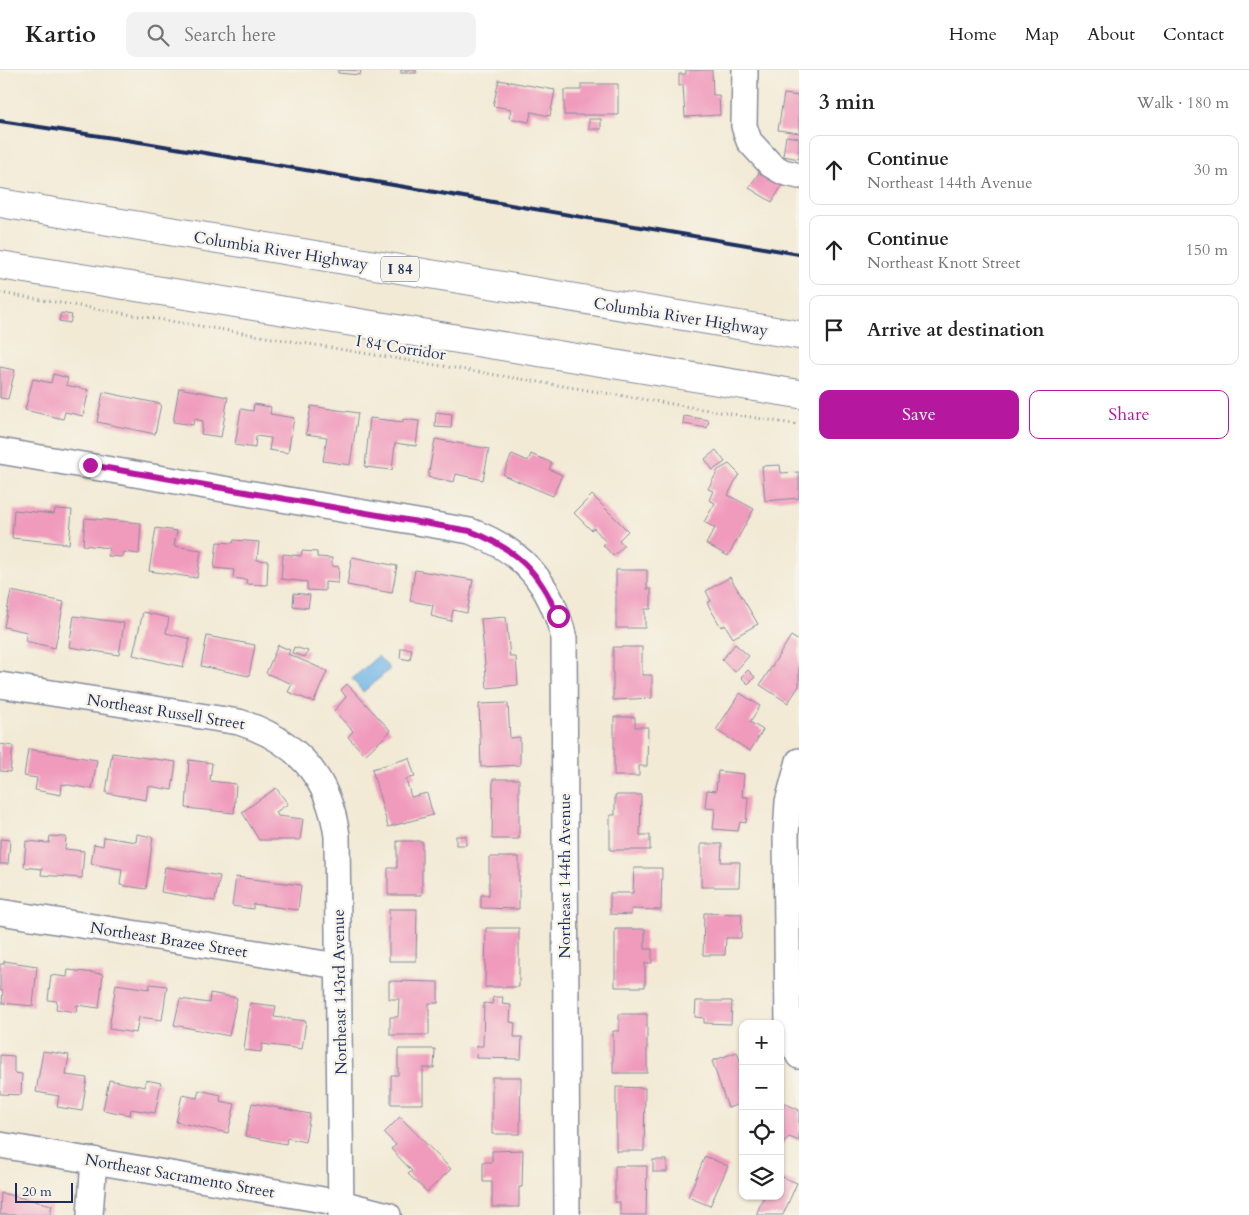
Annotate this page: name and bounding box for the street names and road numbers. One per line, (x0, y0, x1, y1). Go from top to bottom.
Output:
street label: Columbia River Highway (192, 226, 370, 276)
road number: I 84 (381, 256, 419, 282)
street label: Columbia River Highway (592, 292, 770, 342)
street label: I 84 Corridor (354, 330, 447, 366)
street label: Northeast Russell Street (85, 689, 246, 735)
street label: Northeast 144th Avenue (554, 793, 576, 959)
street label: Northeast 143rd Avenue (328, 909, 352, 1075)
street label: Northeast Brazee Street (89, 917, 249, 963)
street label: Northeast Sacramento Street (83, 1148, 276, 1204)

